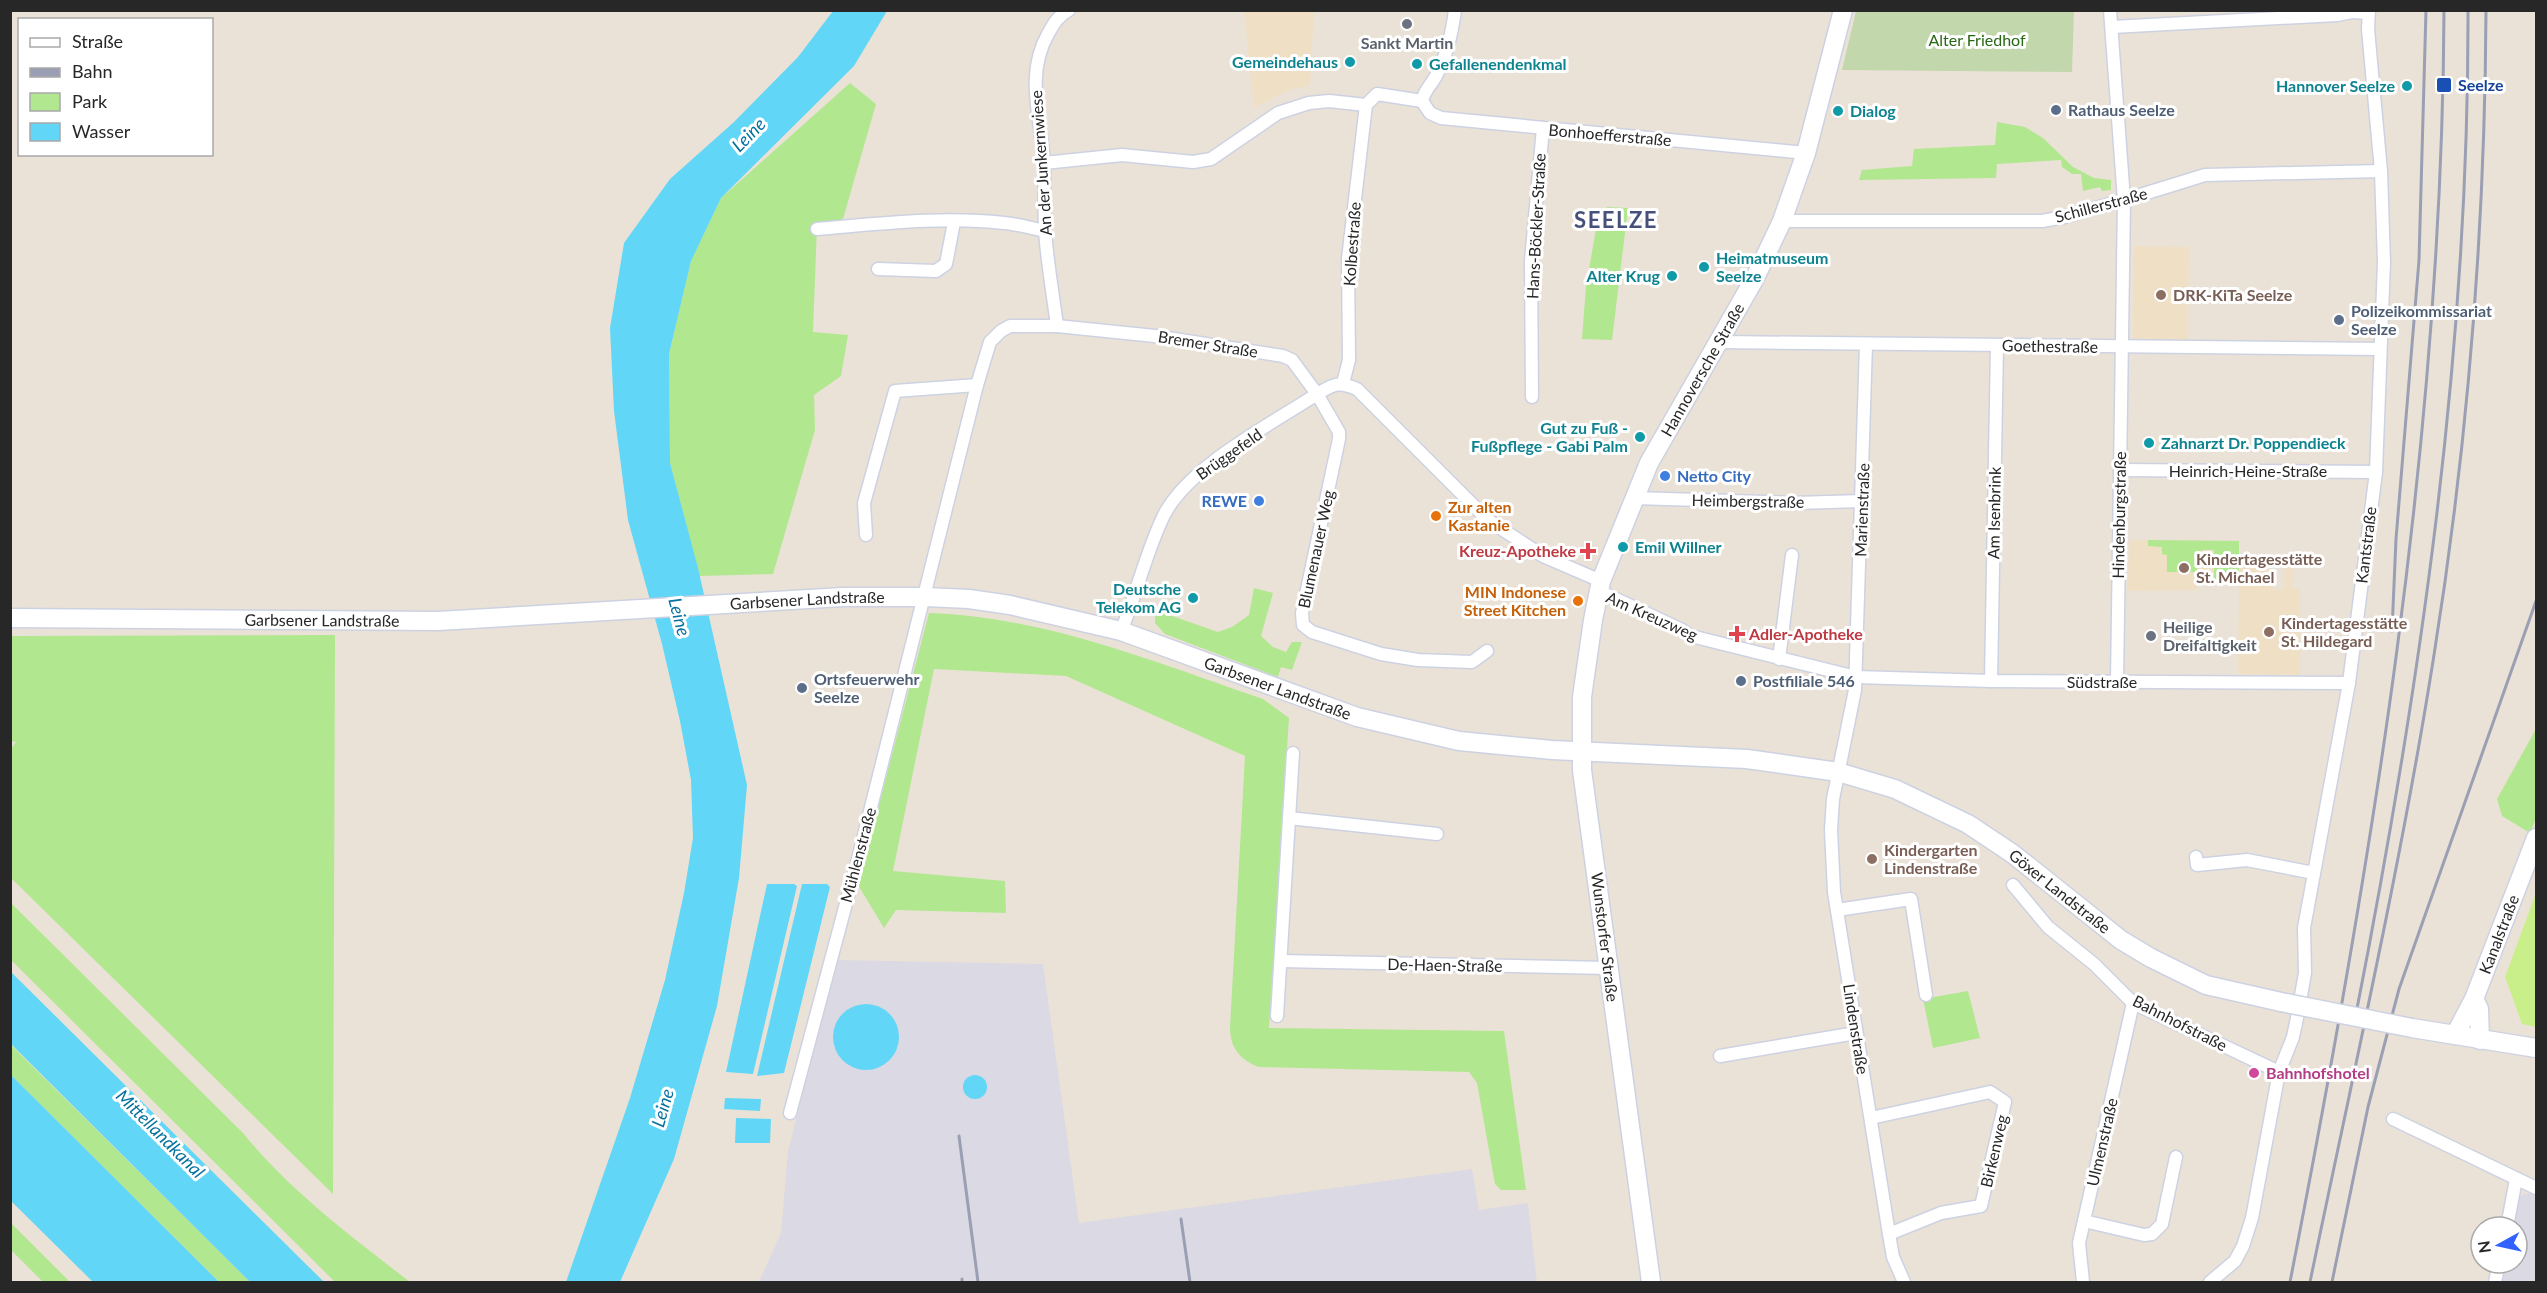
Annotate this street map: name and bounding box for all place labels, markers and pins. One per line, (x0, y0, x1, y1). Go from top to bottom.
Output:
marker: Sankt Martin (1400, 17, 1414, 31)
place label: Sankt Martin (1361, 33, 1453, 52)
place label: Gemeindehaus (1232, 52, 1338, 71)
place label: Gefallenendenkmal (1429, 54, 1567, 73)
marker: Gemeindehaus (1343, 55, 1357, 69)
marker: Gefallenendenkmal (1410, 57, 1424, 71)
place label: Seelze (2458, 75, 2504, 94)
place label: Hannover Seelze (2276, 76, 2395, 95)
marker: Seelze (2435, 76, 2453, 94)
marker: Hannover Seelze (2400, 79, 2414, 93)
place label: Rathaus Seelze (2068, 100, 2175, 119)
place label: Dialog (1850, 101, 1896, 120)
marker: Rathaus Seelze (2049, 103, 2063, 117)
marker: Dialog (1831, 104, 1845, 118)
place label: Heimatmuseum Seelze (1716, 248, 1828, 285)
marker: Heimatmuseum Seelze (1697, 260, 1711, 274)
place label: Alter Krug (1586, 266, 1661, 285)
marker: Alter Krug (1665, 269, 1679, 283)
place label: DRK-KiTa Seelze (2173, 285, 2293, 304)
marker: DRK-KiTa Seelze (2154, 288, 2168, 302)
place label: Polizeikommissariat Seelze (2351, 301, 2492, 338)
marker: Polizeikommissariat Seelze (2332, 313, 2346, 327)
place label: Gut zu Fuß - Fußpflege - Gabi Palm (1471, 418, 1628, 455)
marker: Gut zu Fuß - Fußpflege - Gabi Palm (1633, 430, 1647, 444)
place label: Zahnarzt Dr. Poppendieck (2161, 433, 2346, 452)
marker: Zahnarzt Dr. Poppendieck (2142, 436, 2156, 450)
place label: Netto City (1677, 466, 1751, 485)
marker: Netto City (1658, 469, 1672, 483)
place label: REWE (1201, 491, 1247, 510)
marker: REWE (1252, 494, 1266, 508)
place label: Zur alten Kastanie (1448, 497, 1511, 534)
marker: Zur alten Kastanie (1429, 509, 1443, 523)
place label: Emil Willner (1635, 537, 1722, 556)
marker: Emil Willner (1616, 540, 1630, 554)
place label: Kreuz-Apotheke (1459, 541, 1576, 560)
marker: Kreuz-Apotheke (1581, 544, 1595, 558)
place label: Kindertagesstätte St. Michael (2196, 549, 2323, 586)
marker: Kindertagesstätte St. Michael (2177, 561, 2191, 575)
place label: Deutsche Telekom AG (1096, 579, 1181, 616)
place label: MIN Indonese Street Kitchen (1464, 582, 1566, 619)
marker: Deutsche Telekom AG (1186, 591, 1200, 605)
marker: MIN Indonese Street Kitchen (1571, 594, 1585, 608)
place label: Kindertagesstätte St. Hildegard (2281, 613, 2408, 650)
place label: Heilige Dreifaltigkeit (2163, 617, 2257, 654)
place label: Adler-Apotheke (1748, 624, 1863, 643)
marker: Kindertagesstätte St. Hildegard (2262, 625, 2276, 639)
marker: Adler-Apotheke (1730, 627, 1744, 641)
marker: Heilige Dreifaltigkeit (2144, 629, 2158, 643)
place label: Ortsfeuerwehr Seelze (814, 669, 920, 706)
place label: Postfiliale 546 (1753, 671, 1855, 690)
marker: Postfiliale 546 (1734, 674, 1748, 688)
marker: Ortsfeuerwehr Seelze (795, 681, 809, 695)
place label: Kindergarten Lindenstraße (1884, 840, 1978, 877)
marker: Kindergarten Lindenstraße (1865, 852, 1879, 866)
place label: Bahnhofshotel (2266, 1063, 2370, 1082)
marker: Bahnhofshotel (2247, 1066, 2261, 1080)

